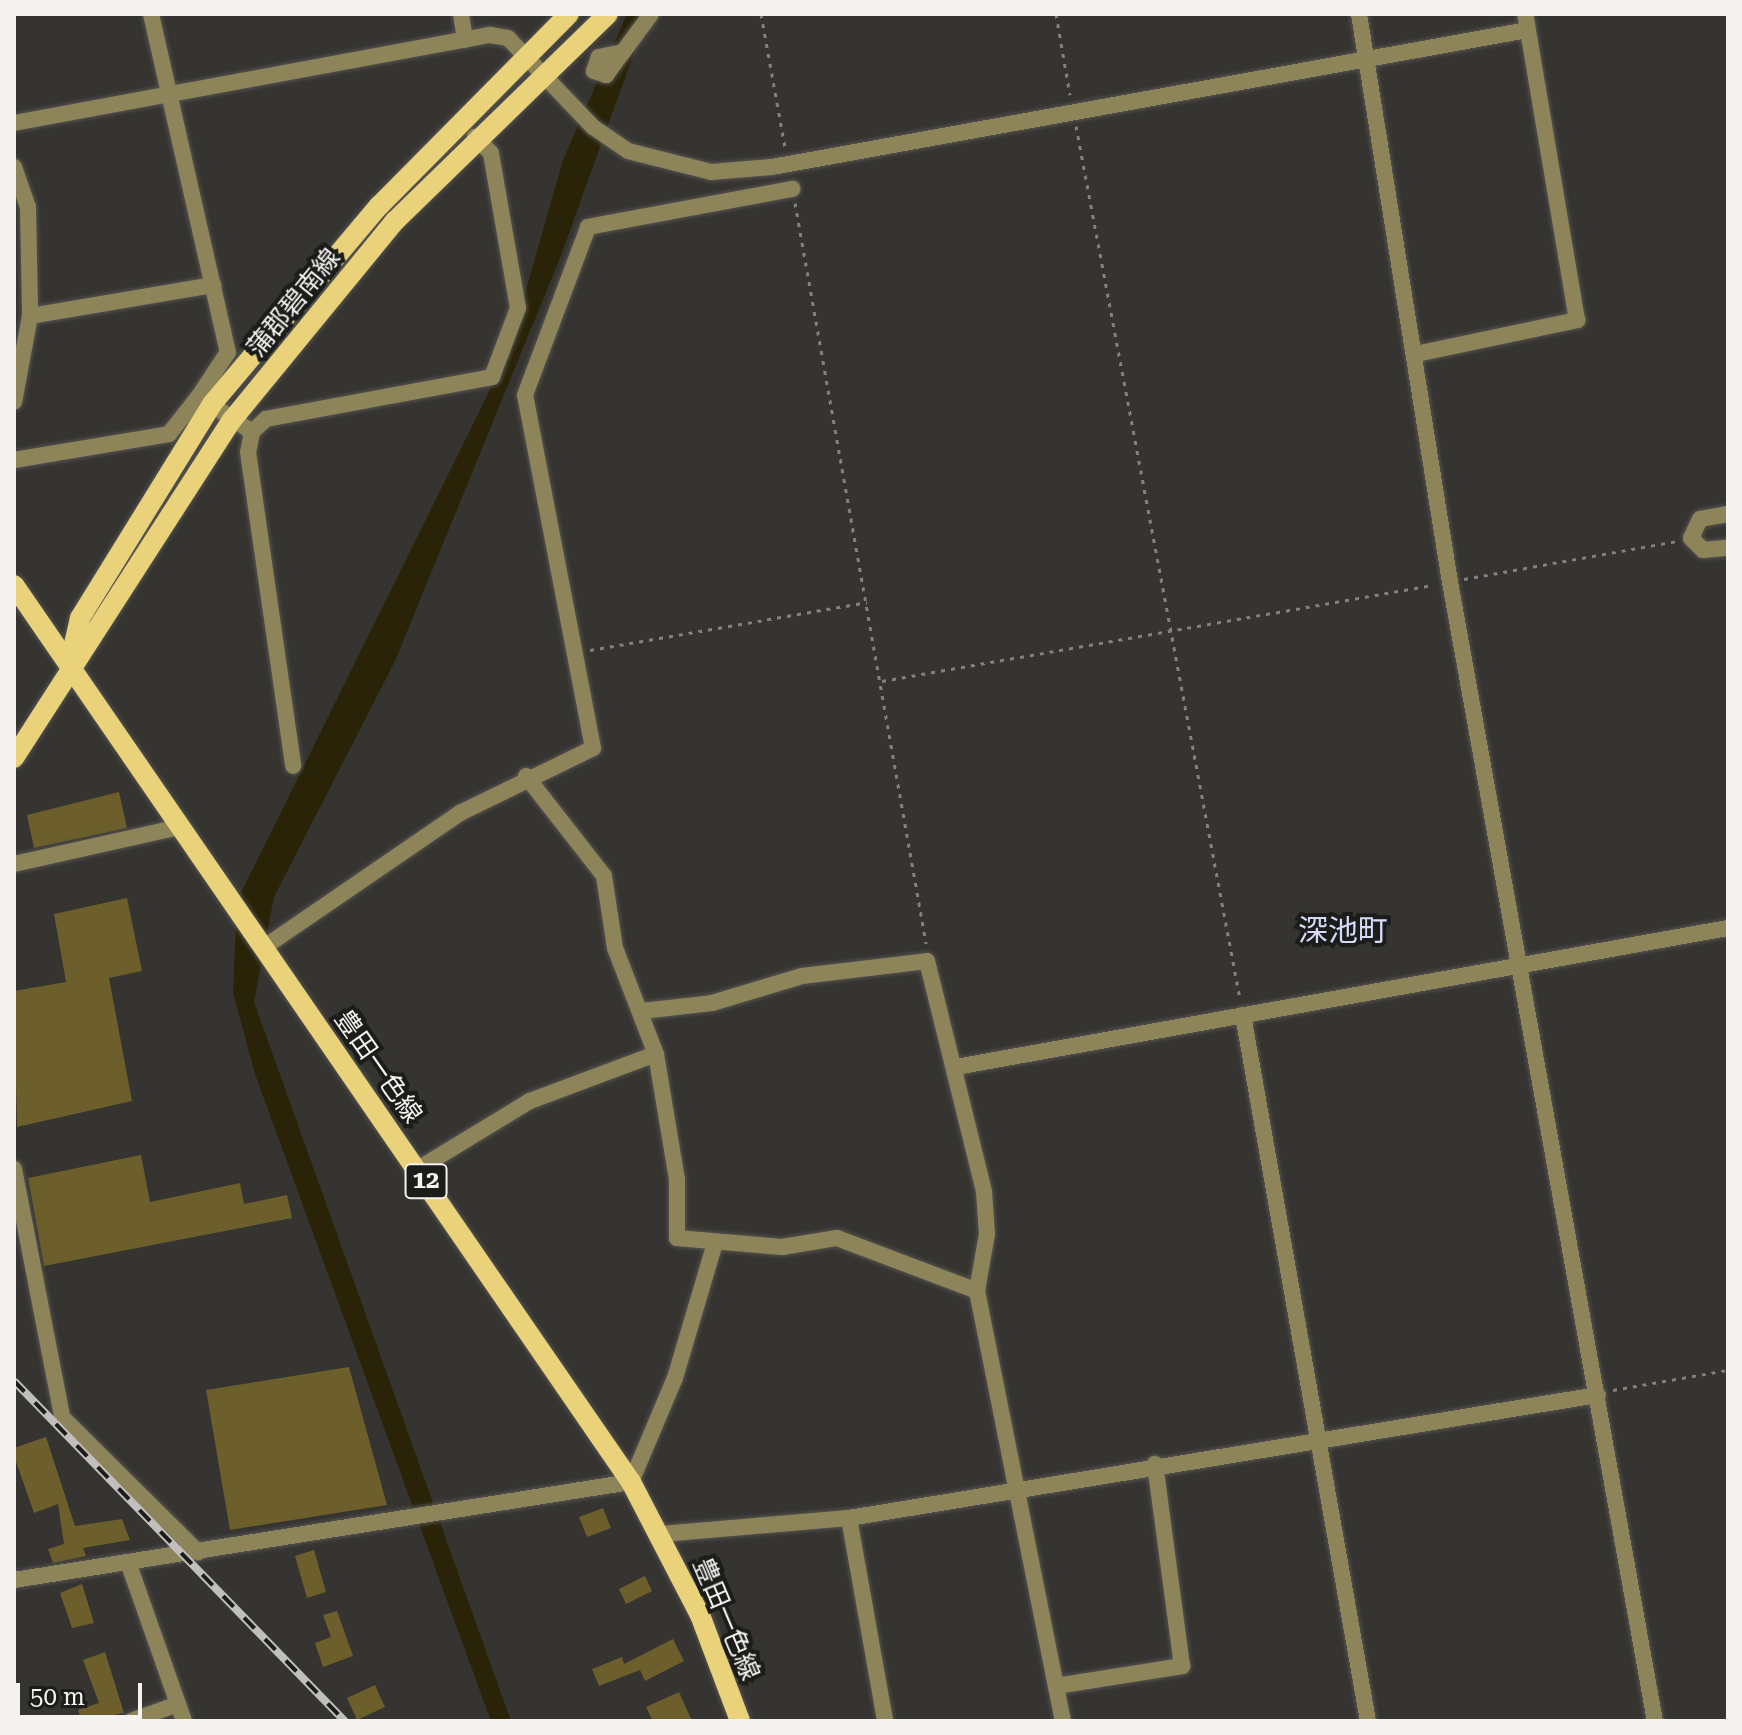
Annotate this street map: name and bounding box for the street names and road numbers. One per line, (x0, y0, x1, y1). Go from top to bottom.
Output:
street label: 蒲郡碧南線 (241, 243, 347, 363)
street label: 豊田一色線 (328, 1005, 428, 1129)
road number: 12 (404, 1161, 448, 1201)
street label: 豊田一色線 (686, 1553, 766, 1685)

